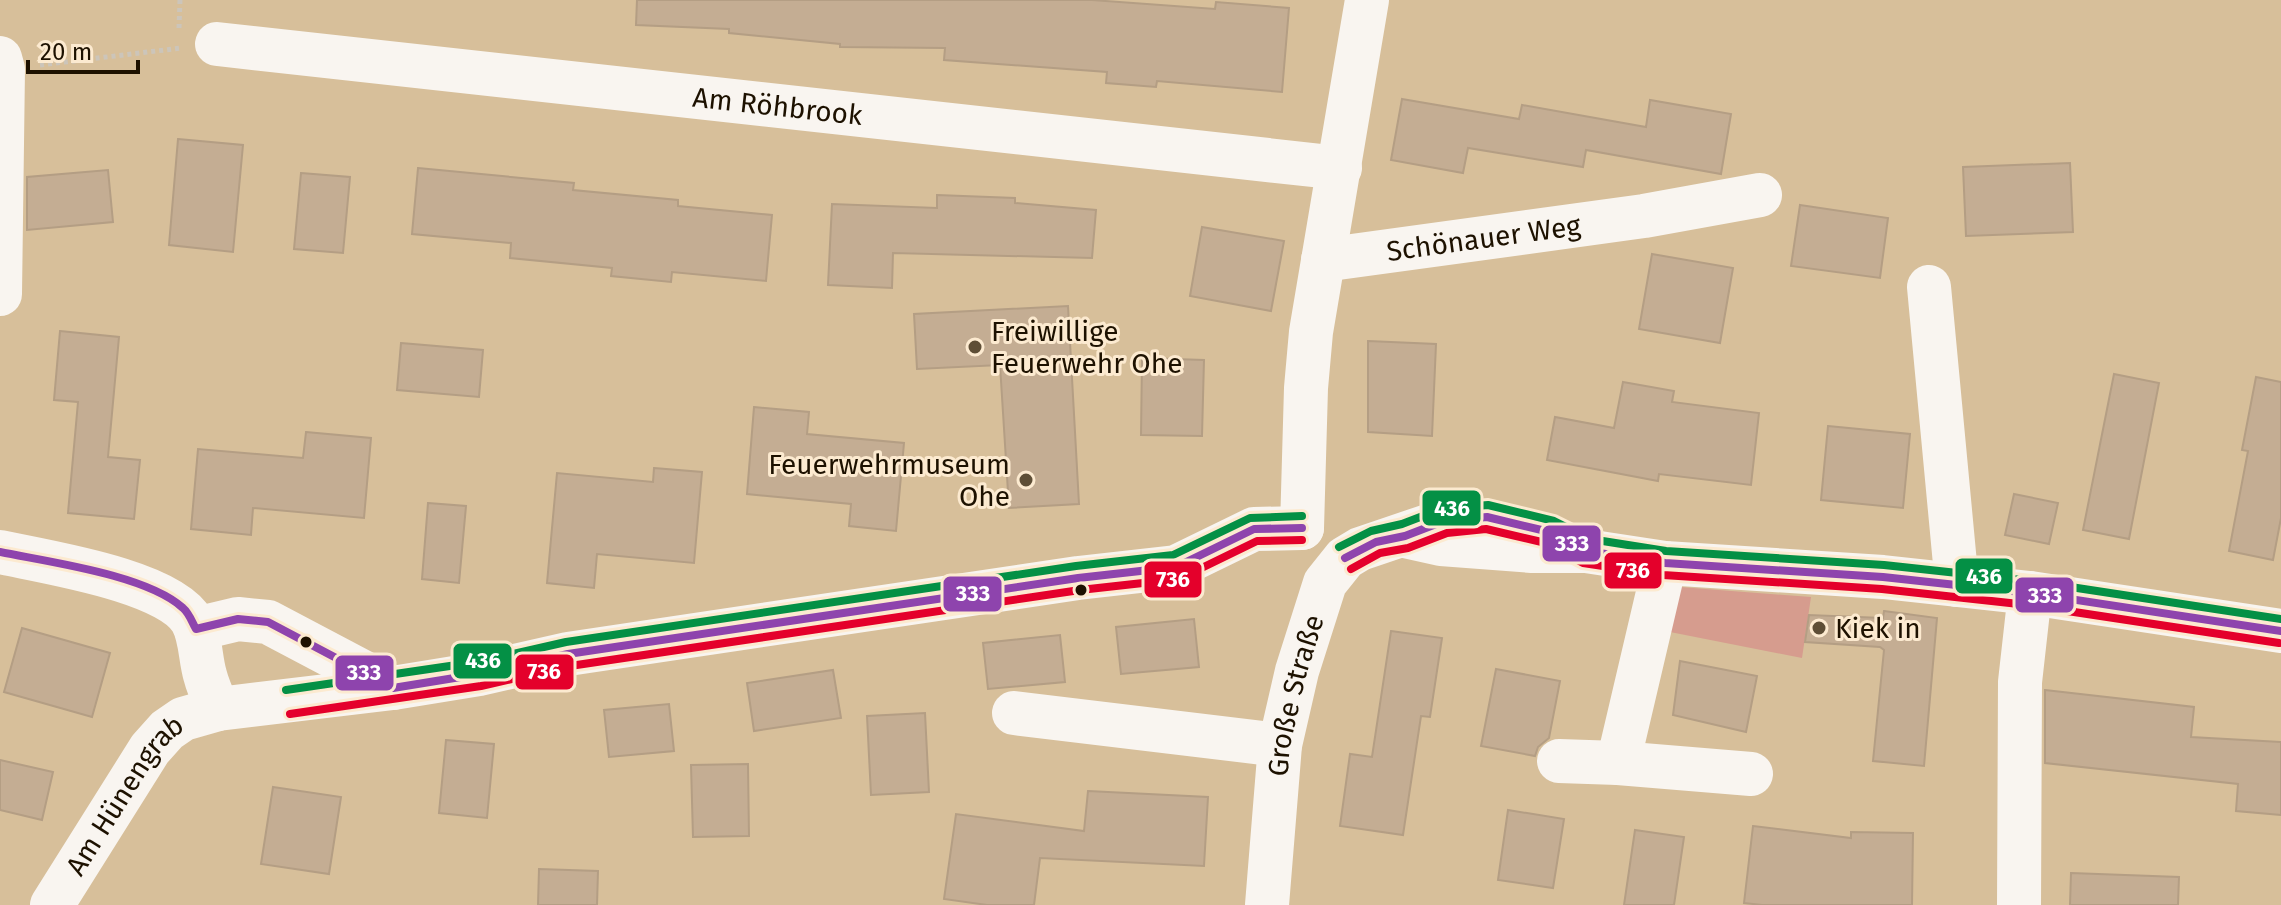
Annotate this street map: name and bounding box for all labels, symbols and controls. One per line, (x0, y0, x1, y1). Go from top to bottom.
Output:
scale bar (28, 24, 138, 74)
text: 20 m (40, 38, 92, 66)
street label: Am Röhbrook (691, 81, 865, 132)
street label: Schönauer Weg (1384, 209, 1583, 268)
place label: Freiwillige Feuerwehr Ohe (991, 315, 1182, 380)
marker: Freiwillige Feuerwehr Ohe (966, 338, 984, 356)
place label: Feuerwehrmuseum Ohe (768, 448, 1010, 513)
marker: Feuerwehrmuseum Ohe (1017, 471, 1035, 489)
line badge: 436 (1421, 489, 1482, 527)
text: 436 (1434, 495, 1470, 522)
line badge: 333 (1541, 524, 1602, 563)
text: 333 (1554, 530, 1589, 557)
line badge: 736 (1603, 551, 1663, 590)
text: 736 (1616, 557, 1650, 584)
line badge: 436 (1954, 557, 2014, 595)
line badge: 736 (1143, 560, 1203, 599)
text: 436 (1966, 563, 2002, 590)
text: 736 (1156, 566, 1190, 593)
line badge: 333 (942, 575, 1003, 613)
line badge: 333 (2014, 576, 2075, 614)
text: 333 (955, 580, 990, 607)
unlabelled marker (1073, 582, 1089, 598)
text: 333 (2027, 582, 2062, 609)
street label: Große Straße (1262, 611, 1331, 778)
place label: Kiek in (1835, 612, 1921, 645)
marker: Kiek in (1810, 619, 1828, 637)
unlabelled marker (298, 634, 314, 650)
line badge: 436 (452, 642, 513, 680)
text: 436 (465, 647, 501, 674)
line badge: 736 (514, 653, 575, 691)
line badge: 333 (334, 654, 395, 692)
text: 736 (527, 658, 561, 685)
text: 333 (346, 659, 381, 686)
street label: Am Hünengrab (59, 708, 190, 882)

